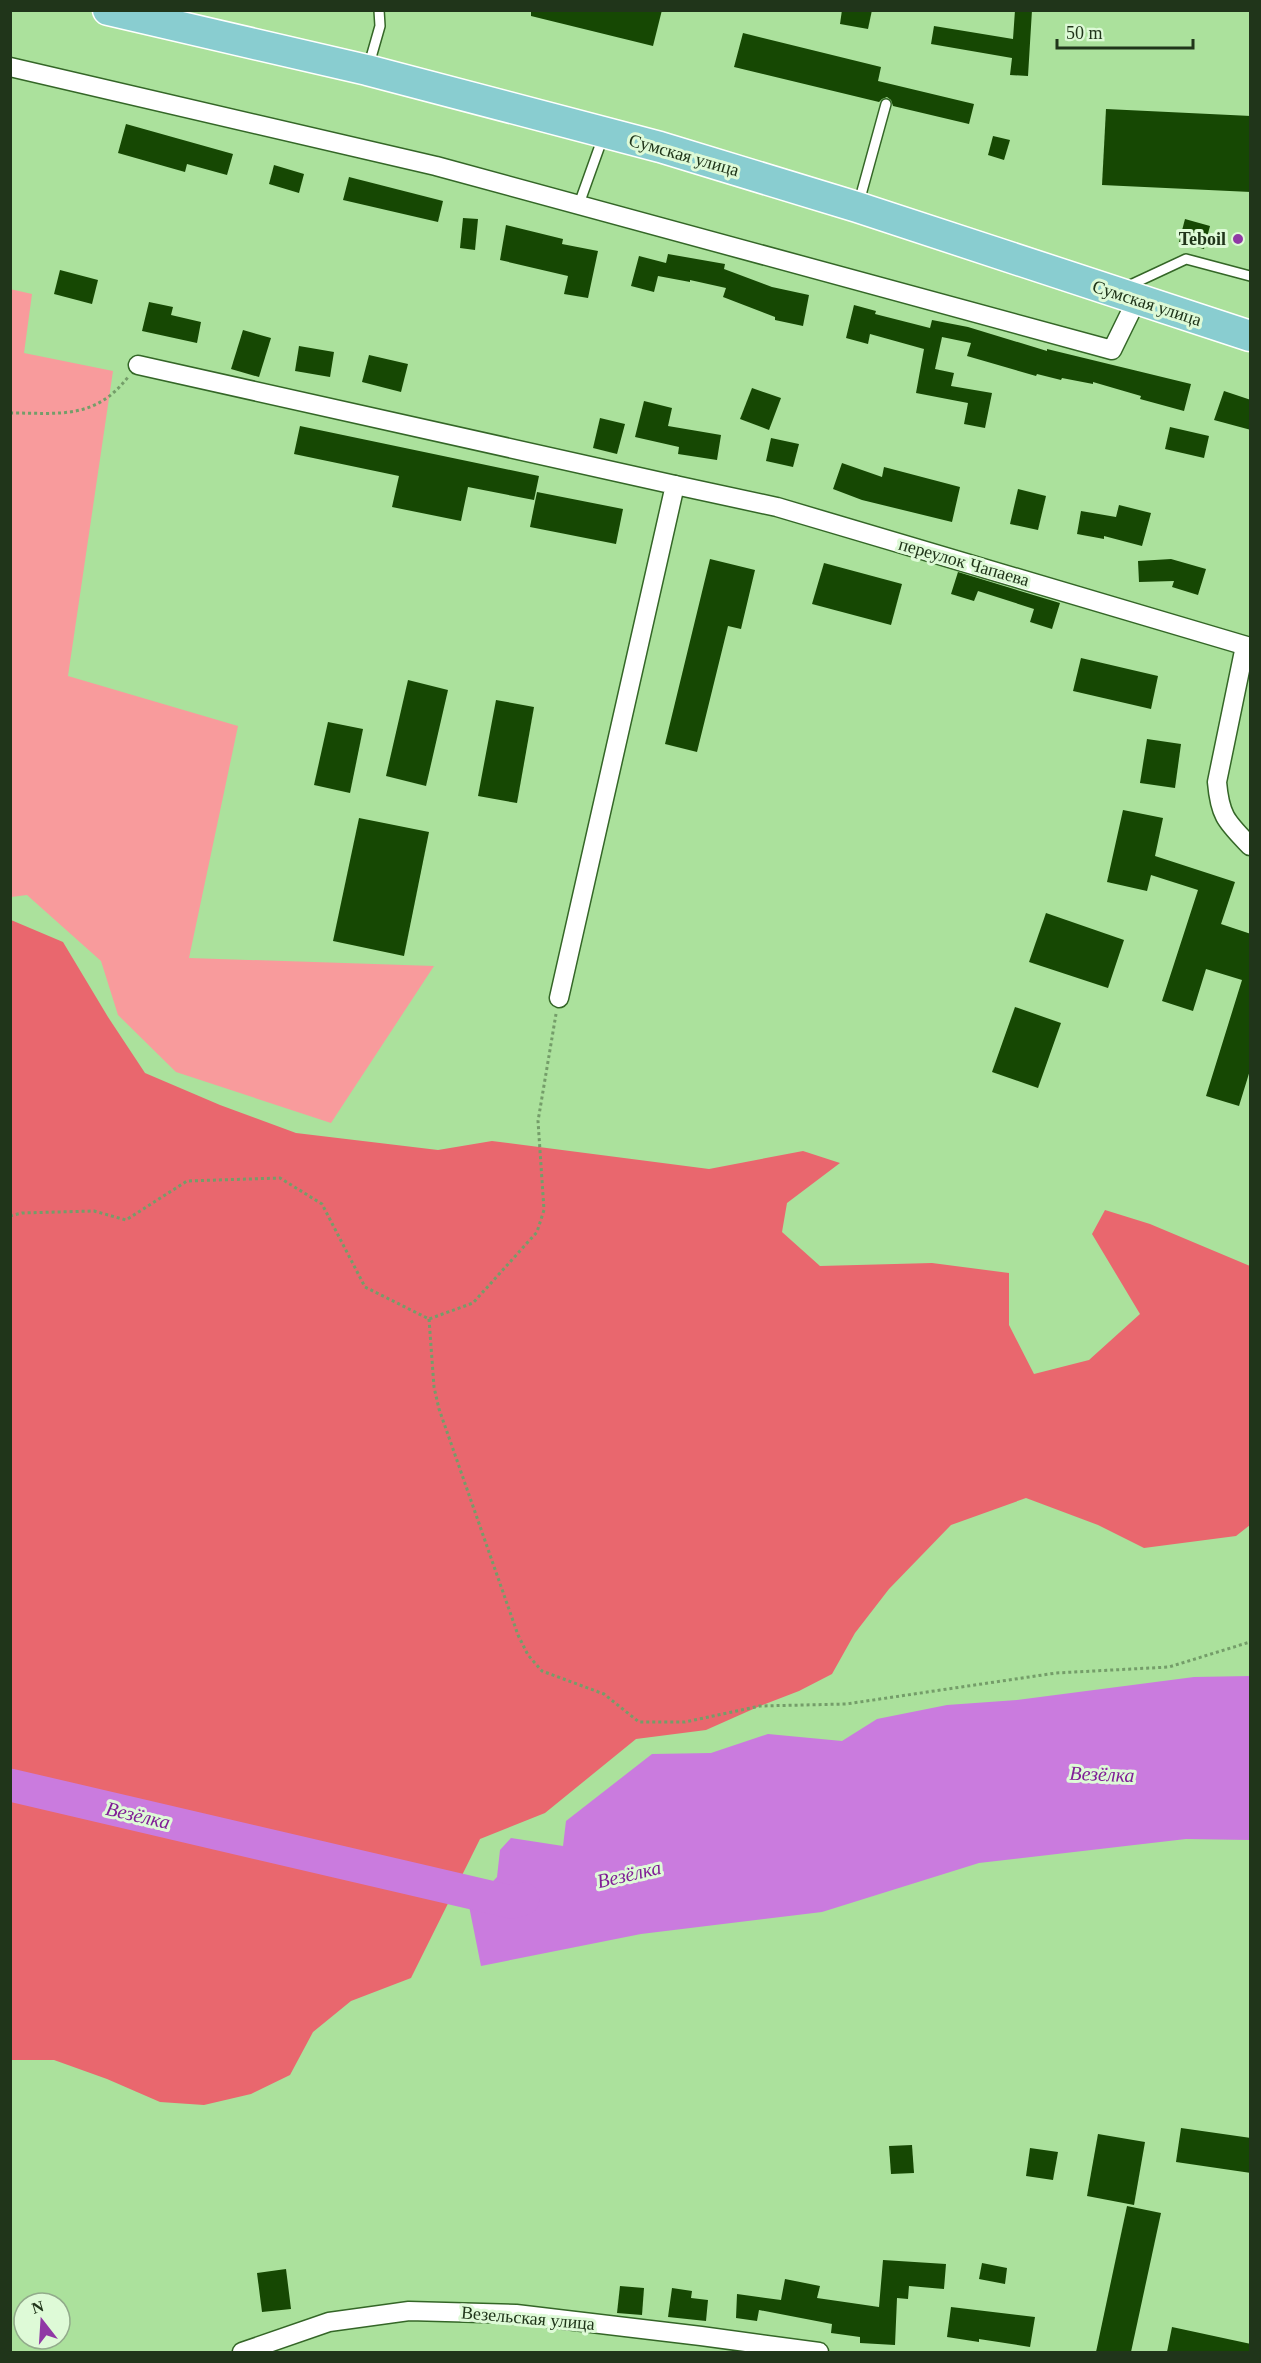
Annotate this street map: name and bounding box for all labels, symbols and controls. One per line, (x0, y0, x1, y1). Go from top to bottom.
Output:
scale bar (1057, 12, 1194, 50)
text: 50 m (1066, 23, 1103, 43)
street label: Сумская улица (627, 130, 741, 180)
place label: Teboil (1179, 229, 1226, 249)
marker: Teboil (1231, 232, 1245, 246)
street label: Сумская улица (1090, 276, 1204, 330)
street label: переулок Чапаева (896, 534, 1032, 590)
water label: Везёлка (1069, 1762, 1135, 1786)
water label: Везёлка (104, 1797, 172, 1833)
water label: Везёлка (595, 1856, 663, 1892)
north arrow (12, 2291, 72, 2351)
text: N (30, 2297, 46, 2317)
street label: Везельская улица (460, 2302, 596, 2334)

